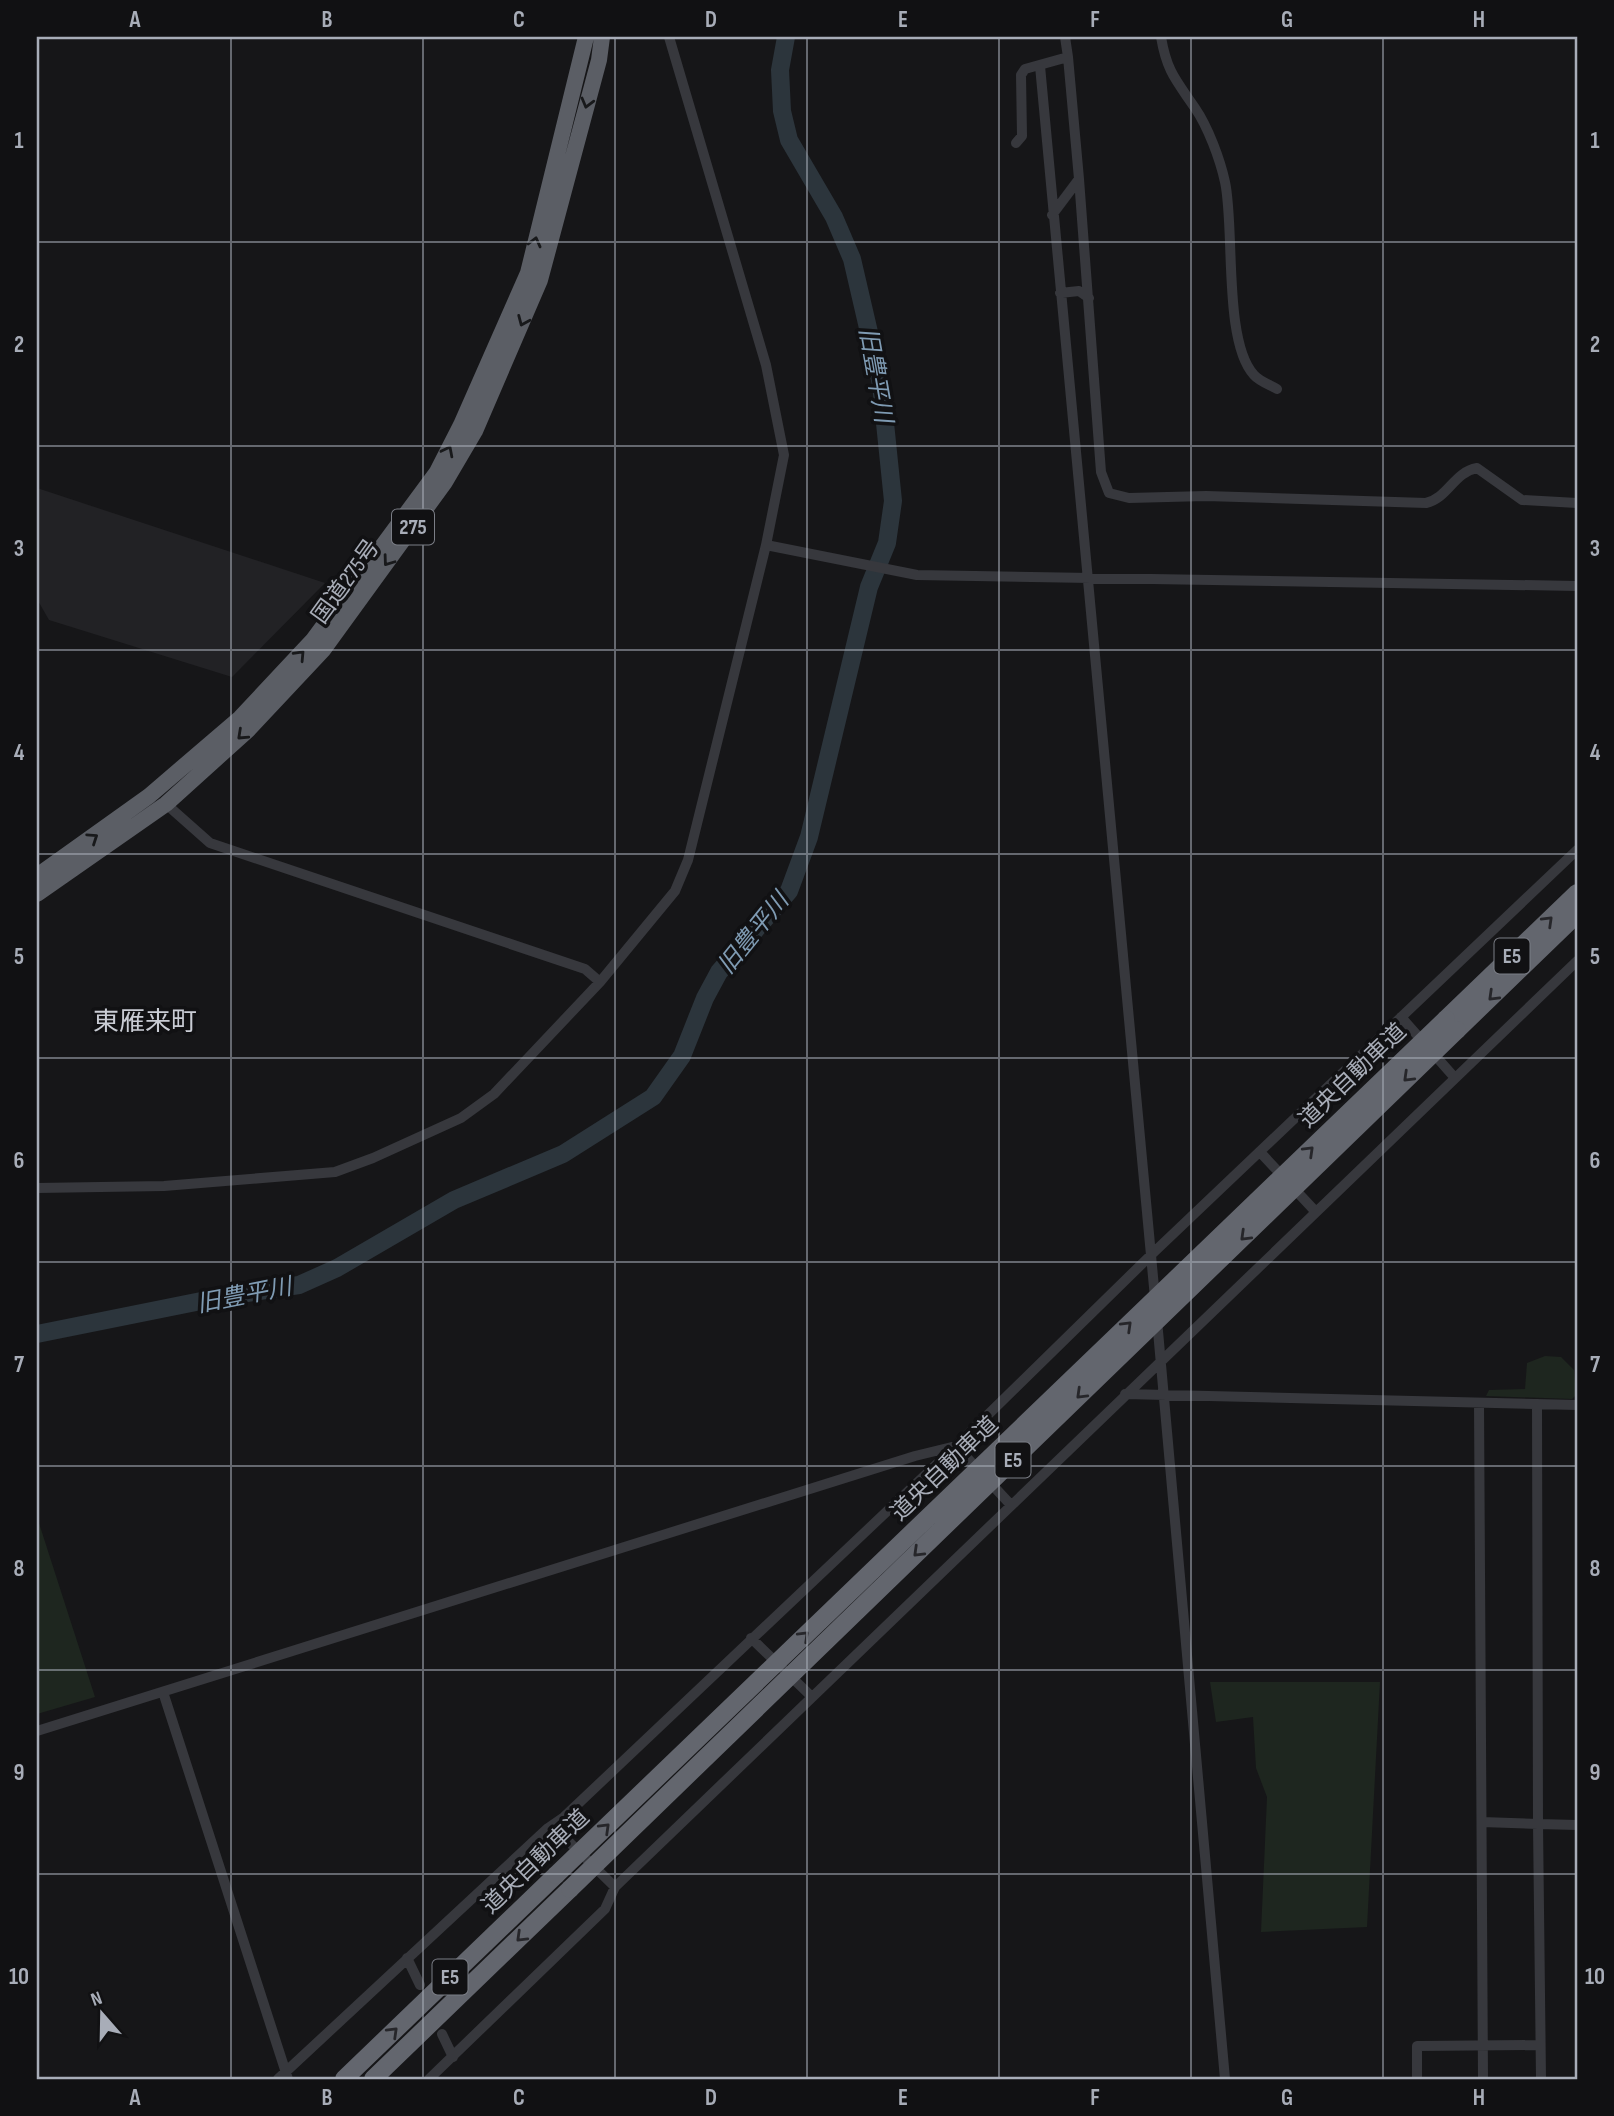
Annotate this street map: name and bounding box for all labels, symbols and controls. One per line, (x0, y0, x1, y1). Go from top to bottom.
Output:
text: A (129, 6, 142, 34)
text: B (322, 6, 333, 34)
text: C (513, 6, 525, 34)
text: D (705, 6, 717, 34)
text: E (898, 6, 908, 34)
text: F (1090, 6, 1100, 34)
text: G (1281, 6, 1293, 34)
text: H (1473, 6, 1485, 34)
one-way arrow (581, 97, 596, 109)
text: 1 (14, 127, 24, 155)
text: 1 (1590, 127, 1600, 155)
one-way arrow (527, 236, 542, 248)
one-way arrow (517, 314, 531, 326)
water label: 旧豊平川 (853, 325, 899, 428)
text: 2 (14, 331, 24, 359)
text: 2 (1590, 331, 1600, 359)
one-way arrow (439, 446, 453, 458)
road number: 275 (392, 510, 434, 544)
street label: 国道275号 (306, 534, 386, 629)
text: 3 (14, 535, 24, 563)
text: 3 (1590, 535, 1600, 563)
one-way arrow (384, 553, 396, 566)
one-way arrow (291, 650, 304, 663)
one-way arrow (237, 726, 250, 739)
text: 4 (14, 739, 25, 767)
text: 4 (1590, 739, 1601, 767)
one-way arrow (85, 833, 98, 846)
water label: 旧豊平川 (712, 885, 797, 980)
one-way arrow (1540, 916, 1553, 929)
road number: E5 (1494, 939, 1530, 974)
text: 5 (14, 943, 24, 971)
text: 5 (1590, 943, 1600, 971)
one-way arrow (1488, 987, 1501, 1000)
district label: 東雁来町 (93, 1007, 197, 1038)
street label: 道央自動車道 (1293, 1018, 1412, 1134)
one-way arrow (1403, 1069, 1416, 1082)
one-way arrow (1301, 1146, 1314, 1159)
text: 6 (14, 1147, 24, 1175)
text: 6 (1590, 1147, 1600, 1175)
one-way arrow (1240, 1227, 1253, 1240)
water label: 旧豊平川 (194, 1272, 297, 1319)
one-way arrow (1119, 1321, 1132, 1334)
text: 7 (14, 1351, 24, 1379)
text: 7 (1590, 1351, 1600, 1379)
one-way arrow (1077, 1385, 1090, 1398)
street label: 道央自動車道 (885, 1411, 1004, 1527)
road number: E5 (996, 1442, 1030, 1478)
one-way arrow (913, 1544, 926, 1557)
text: 8 (14, 1555, 25, 1583)
text: 8 (1590, 1555, 1601, 1583)
one-way arrow (796, 1632, 809, 1645)
text: 9 (14, 1759, 24, 1787)
text: 9 (1590, 1759, 1600, 1787)
street label: 道央自動車道 (476, 1804, 595, 1920)
one-way arrow (597, 1823, 610, 1836)
one-way arrow (516, 1928, 529, 1941)
road number: E5 (433, 1960, 468, 1994)
text: 10 (9, 1963, 29, 1991)
text: 10 (1585, 1963, 1605, 1991)
north arrow (66, 1980, 136, 2050)
text: N (88, 1987, 105, 2012)
one-way arrow (385, 2027, 398, 2040)
text: A (129, 2084, 142, 2112)
text: B (322, 2084, 333, 2112)
text: C (513, 2084, 525, 2112)
text: D (705, 2084, 717, 2112)
text: E (898, 2084, 908, 2112)
text: F (1090, 2084, 1100, 2112)
text: G (1281, 2084, 1293, 2112)
text: H (1473, 2084, 1485, 2112)

